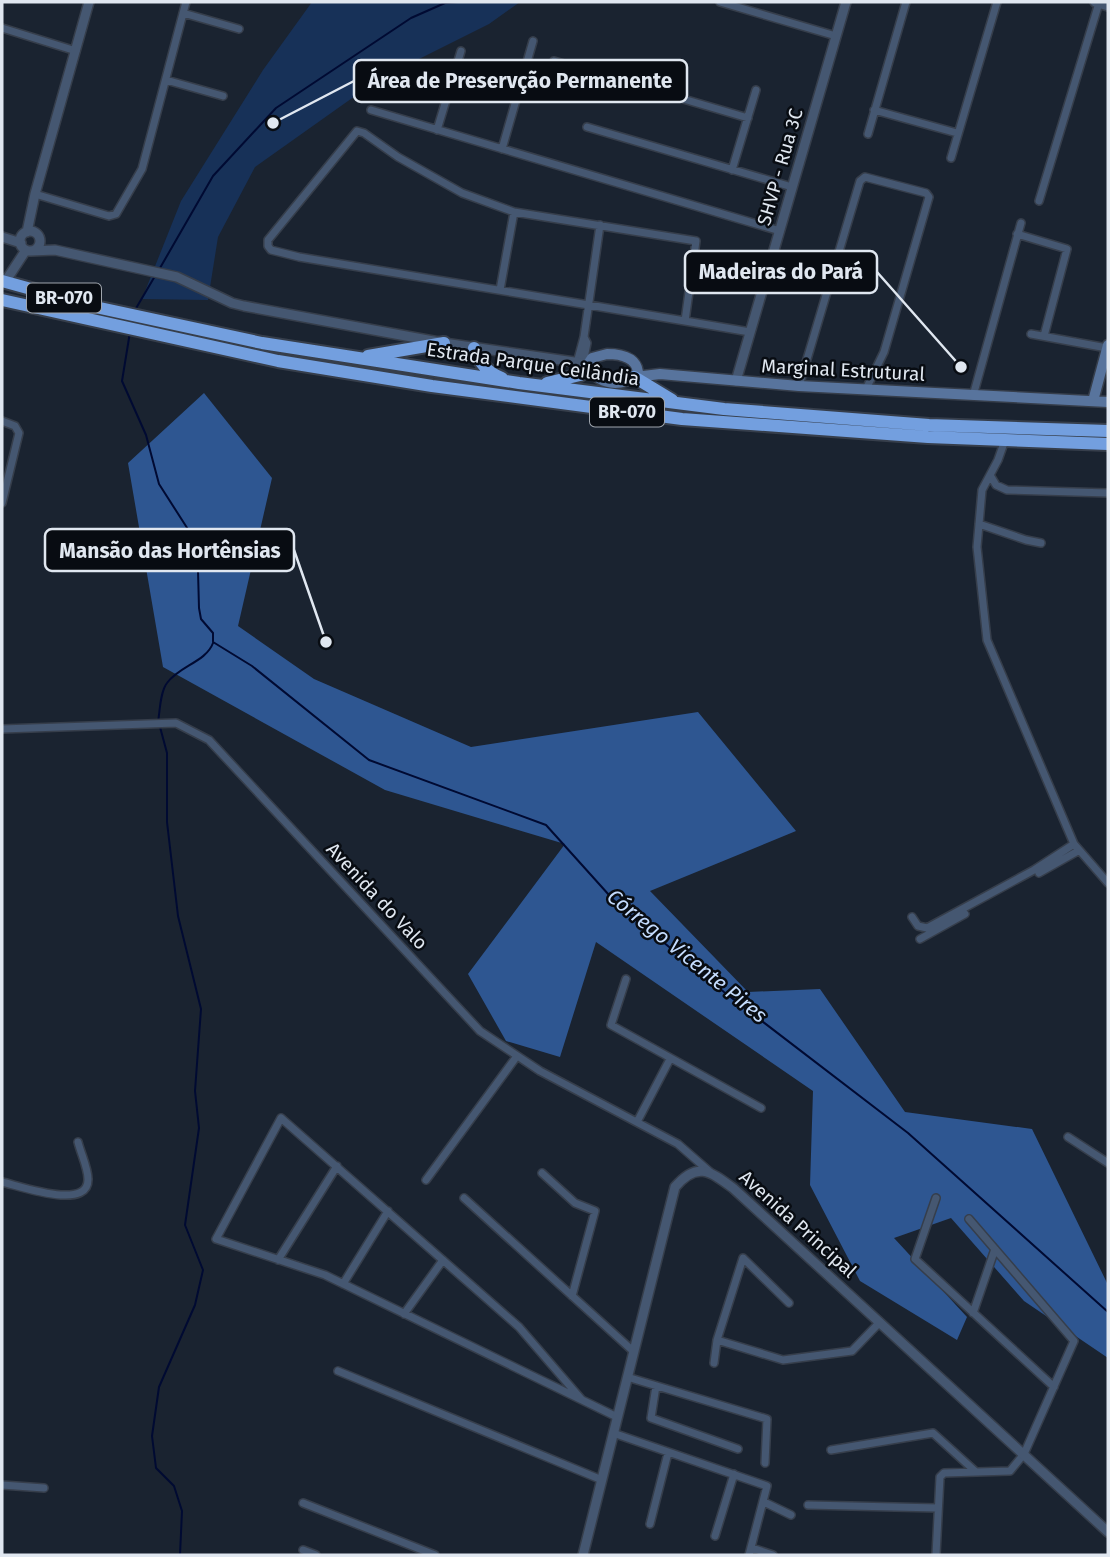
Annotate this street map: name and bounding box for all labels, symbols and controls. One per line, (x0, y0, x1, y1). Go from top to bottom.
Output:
callout: Área de Preservção Permanente (354, 60, 687, 102)
text: Área de Preservção Permanente (367, 67, 673, 94)
street label: SHVP - Rua 3C (752, 105, 808, 228)
callout: Madeiras do Pará (685, 251, 877, 293)
text: Madeiras do Pará (699, 259, 863, 285)
road number: BR-070 (27, 284, 101, 312)
street label: Estrada Parque Ceilândia (425, 338, 641, 390)
street label: Marginal Estrutural (761, 354, 926, 386)
road number: BR-070 (590, 398, 664, 426)
callout: Mansão das Hortênsias (45, 529, 294, 571)
text: Mansão das Hortênsias (59, 538, 281, 564)
street label: Avenida do Valo (322, 838, 432, 954)
water label: Córrego Vicente Pires (602, 883, 773, 1029)
street label: Avenida Principal (735, 1165, 862, 1283)

